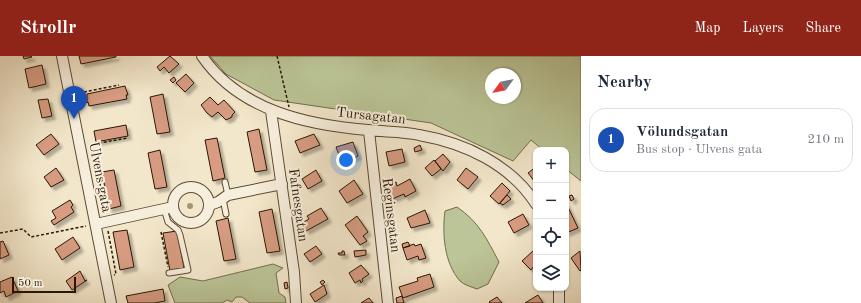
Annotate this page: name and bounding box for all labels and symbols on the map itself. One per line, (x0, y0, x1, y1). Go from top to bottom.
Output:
north arrow (485, 68, 521, 104)
pin: 1 (61, 86, 87, 119)
street label: Tursagatan (335, 105, 407, 127)
street label: Ulvens gata (86, 141, 114, 214)
your location (336, 150, 356, 170)
street label: Fafnesgatan (286, 168, 310, 243)
street label: Reginsgatan (379, 177, 403, 254)
scale bar (12, 275, 76, 294)

